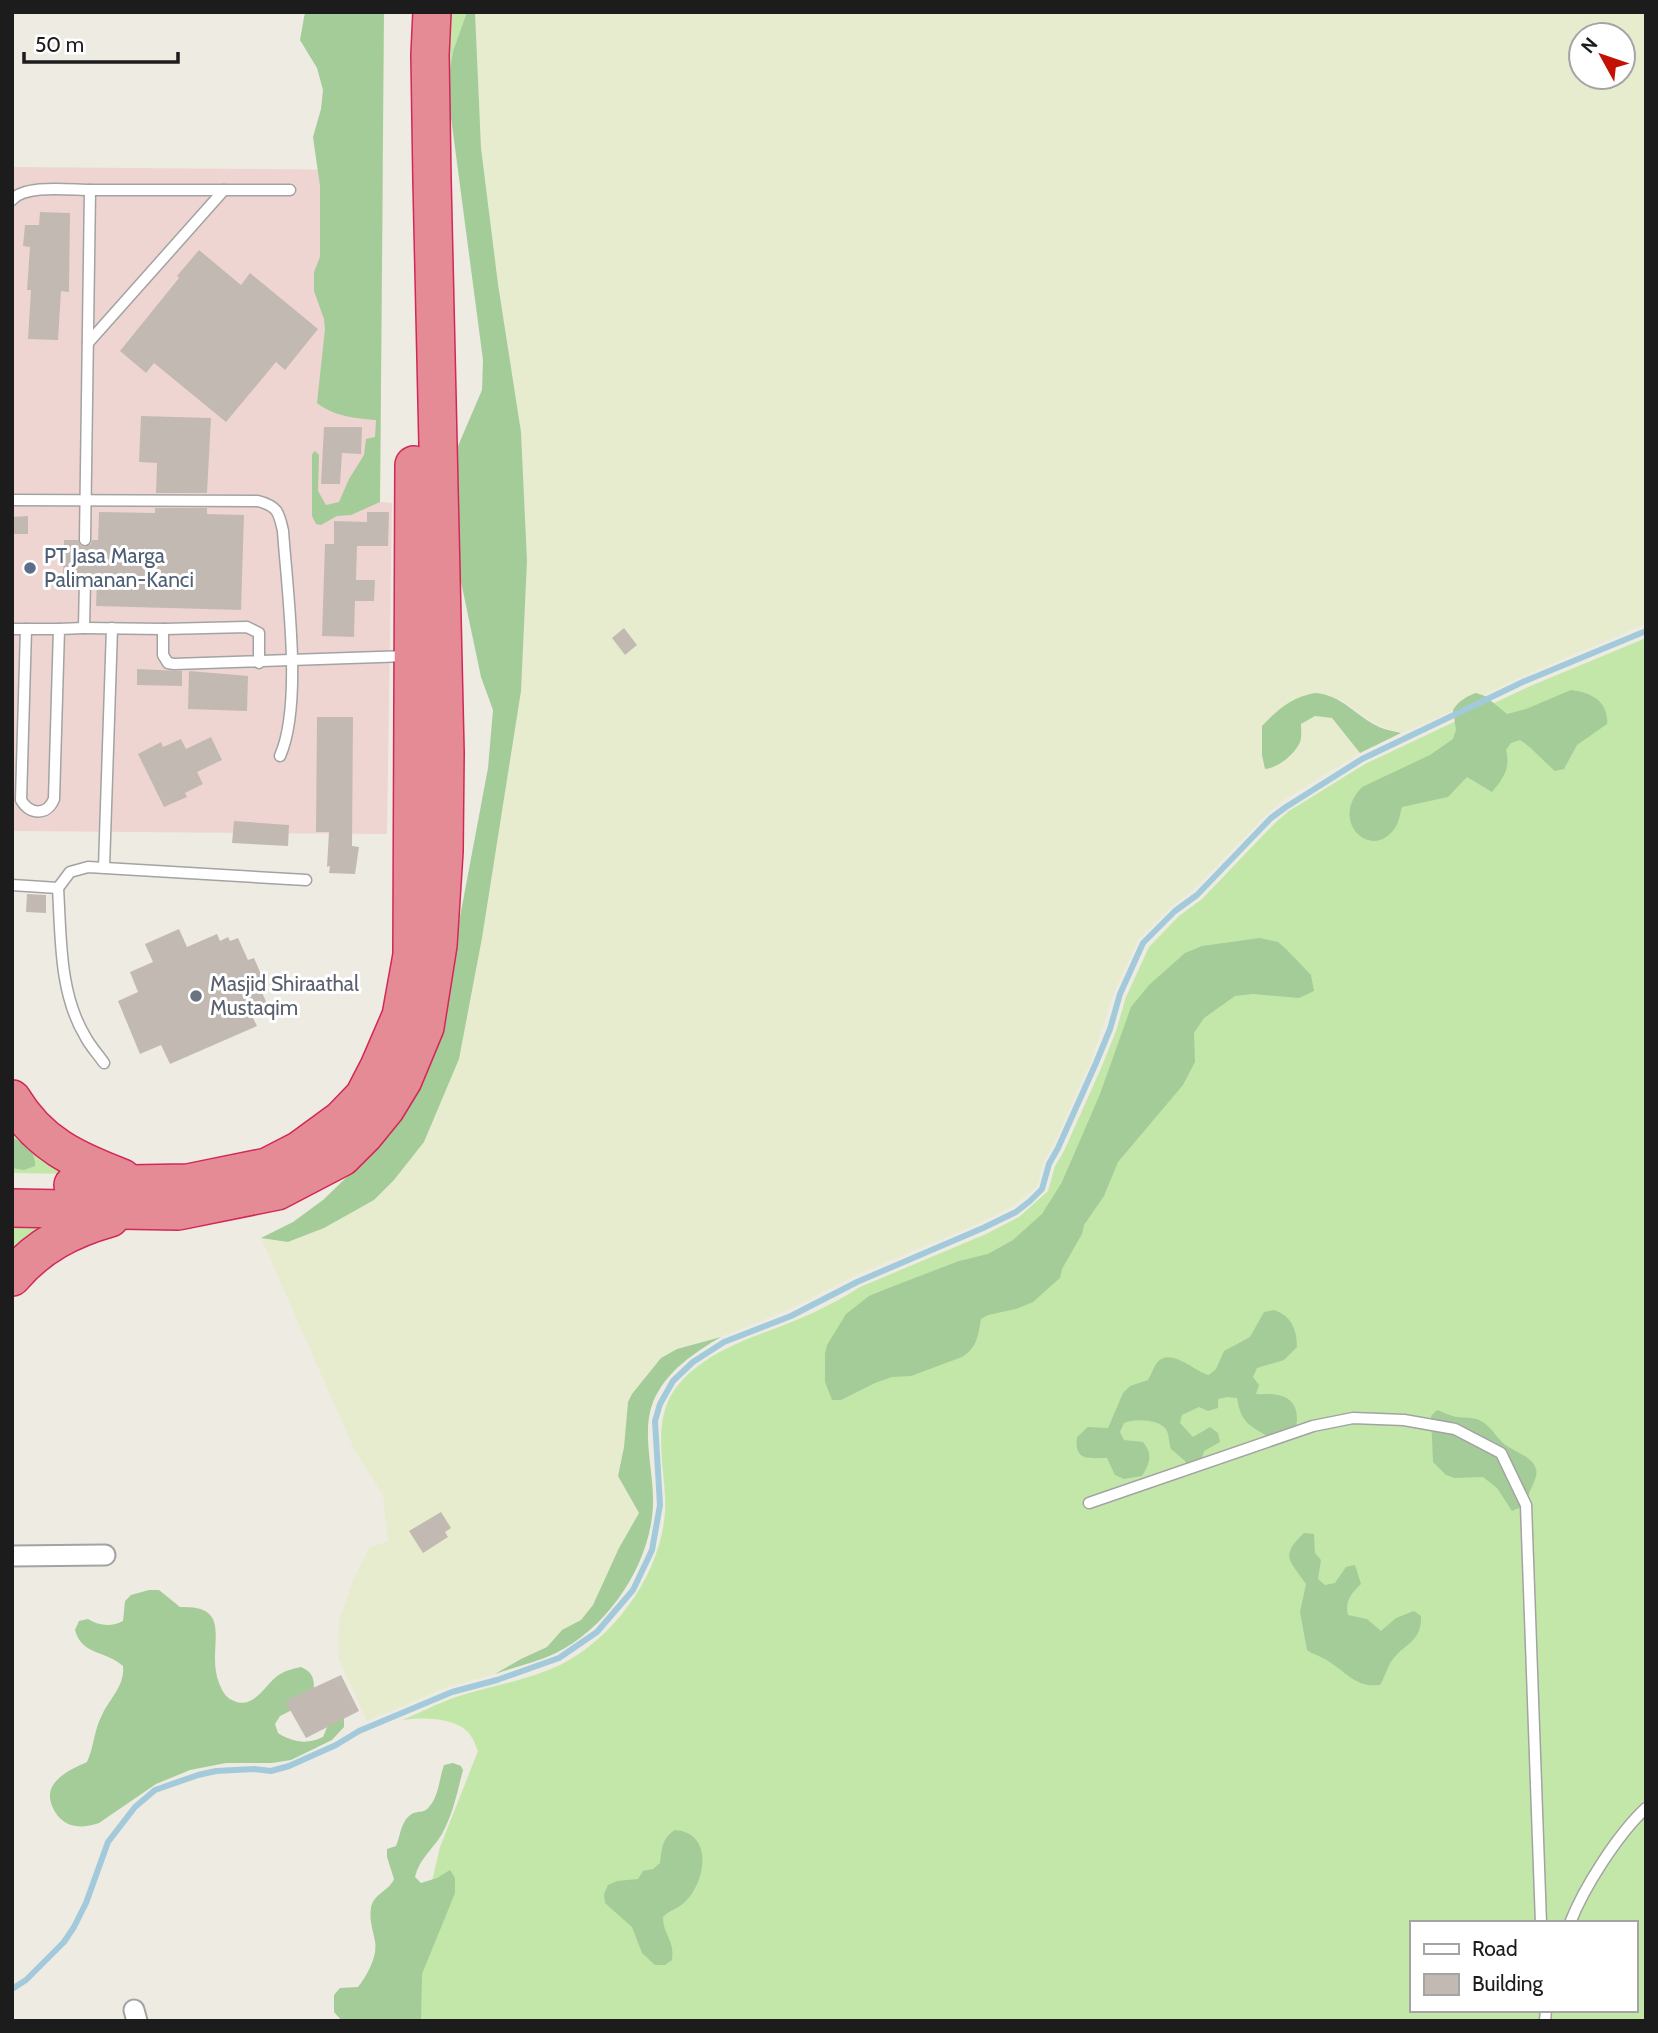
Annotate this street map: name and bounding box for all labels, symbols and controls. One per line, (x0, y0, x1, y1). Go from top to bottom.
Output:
scale bar (24, 21, 178, 65)
north arrow (1567, 21, 1637, 91)
text: 50 m (35, 32, 84, 57)
text: N (1576, 33, 1602, 58)
place label: PT Jasa Marga Palimanan-Kanci (44, 543, 194, 592)
marker: PT Jasa Marga Palimanan-Kanci (22, 560, 38, 576)
place label: Masjid Shiraathal Mustaqim (210, 971, 359, 1020)
marker: Masjid Shiraathal Mustaqim (188, 988, 204, 1004)
legend (1410, 1921, 1637, 2012)
text: Road (1472, 1936, 1518, 1961)
text: Building (1472, 1971, 1544, 1996)

